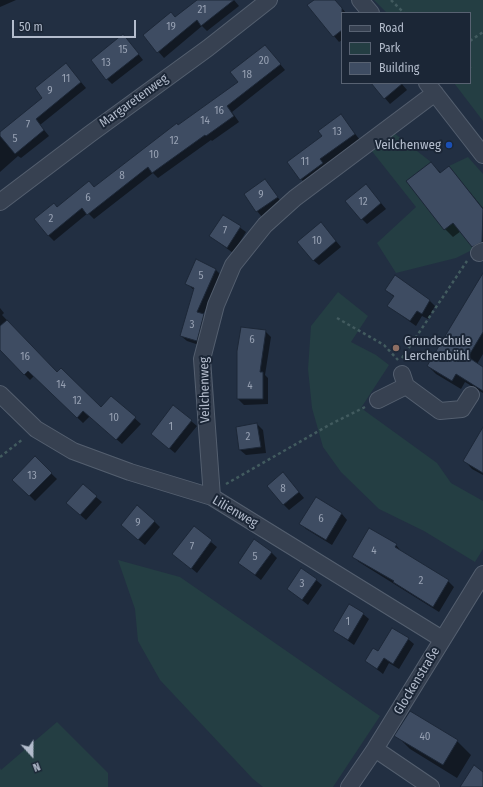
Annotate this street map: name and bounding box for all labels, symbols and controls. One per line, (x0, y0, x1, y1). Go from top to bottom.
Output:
house number: 21 (198, 3, 206, 17)
scale bar (14, 12, 138, 38)
legend (341, 12, 471, 84)
text: 50 m (19, 20, 43, 34)
house number: 19 (166, 20, 176, 34)
text: Road (379, 21, 404, 35)
text: Park (379, 41, 400, 55)
house number: 15 (118, 43, 128, 57)
house number: 20 (259, 54, 269, 68)
house number: 13 (101, 56, 111, 70)
text: Building (379, 61, 419, 75)
house number: 18 (242, 68, 252, 82)
street label: Margaretenweg (97, 71, 171, 131)
house number: 11 (62, 72, 70, 86)
house number: 9 (47, 84, 53, 98)
house number: 16 (214, 104, 224, 118)
house number: 14 (200, 114, 210, 128)
house number: 7 (26, 118, 30, 132)
house number: 13 (332, 125, 342, 139)
house number: 5 (12, 132, 18, 146)
house number: 12 (169, 134, 179, 148)
place label: Veilchenweg (375, 137, 441, 153)
marker: Veilchenweg (444, 140, 454, 150)
house number: 10 (149, 148, 159, 162)
house number: 11 (301, 155, 309, 169)
house number: 8 (119, 169, 125, 183)
house number: 9 (258, 188, 264, 202)
house number: 6 (85, 191, 91, 205)
house number: 12 (358, 195, 368, 209)
house number: 2 (49, 212, 53, 226)
house number: 7 (223, 224, 227, 238)
house number: 10 (312, 234, 322, 248)
house number: 5 (198, 269, 204, 283)
house number: 3 (190, 318, 194, 332)
house number: 6 (249, 333, 255, 347)
place label: Grundschule Lerchenbühl (404, 333, 471, 364)
marker: Grundschule Lerchenbühl (391, 343, 401, 353)
house number: 16 (20, 350, 30, 364)
street label: Veilchenweg (197, 357, 213, 423)
house number: 14 (56, 378, 66, 392)
house number: 4 (247, 379, 253, 393)
house number: 12 (72, 394, 82, 408)
house number: 10 (109, 411, 119, 425)
house number: 1 (169, 420, 173, 434)
house number: 2 (246, 430, 250, 444)
house number: 13 (27, 469, 37, 483)
house number: 8 (280, 482, 286, 496)
street label: Lilienweg (209, 493, 261, 531)
house number: 6 (318, 512, 324, 526)
house number: 9 (135, 516, 141, 530)
house number: 7 (190, 540, 194, 554)
house number: 4 (371, 544, 377, 558)
house number: 5 (252, 550, 258, 564)
house number: 2 (419, 574, 423, 588)
house number: 3 (300, 577, 304, 591)
house number: 1 (346, 615, 350, 629)
street label: Glockenstraße (391, 644, 443, 718)
house number: 40 (419, 730, 431, 744)
north arrow (12, 735, 52, 775)
text: N (31, 759, 42, 774)

